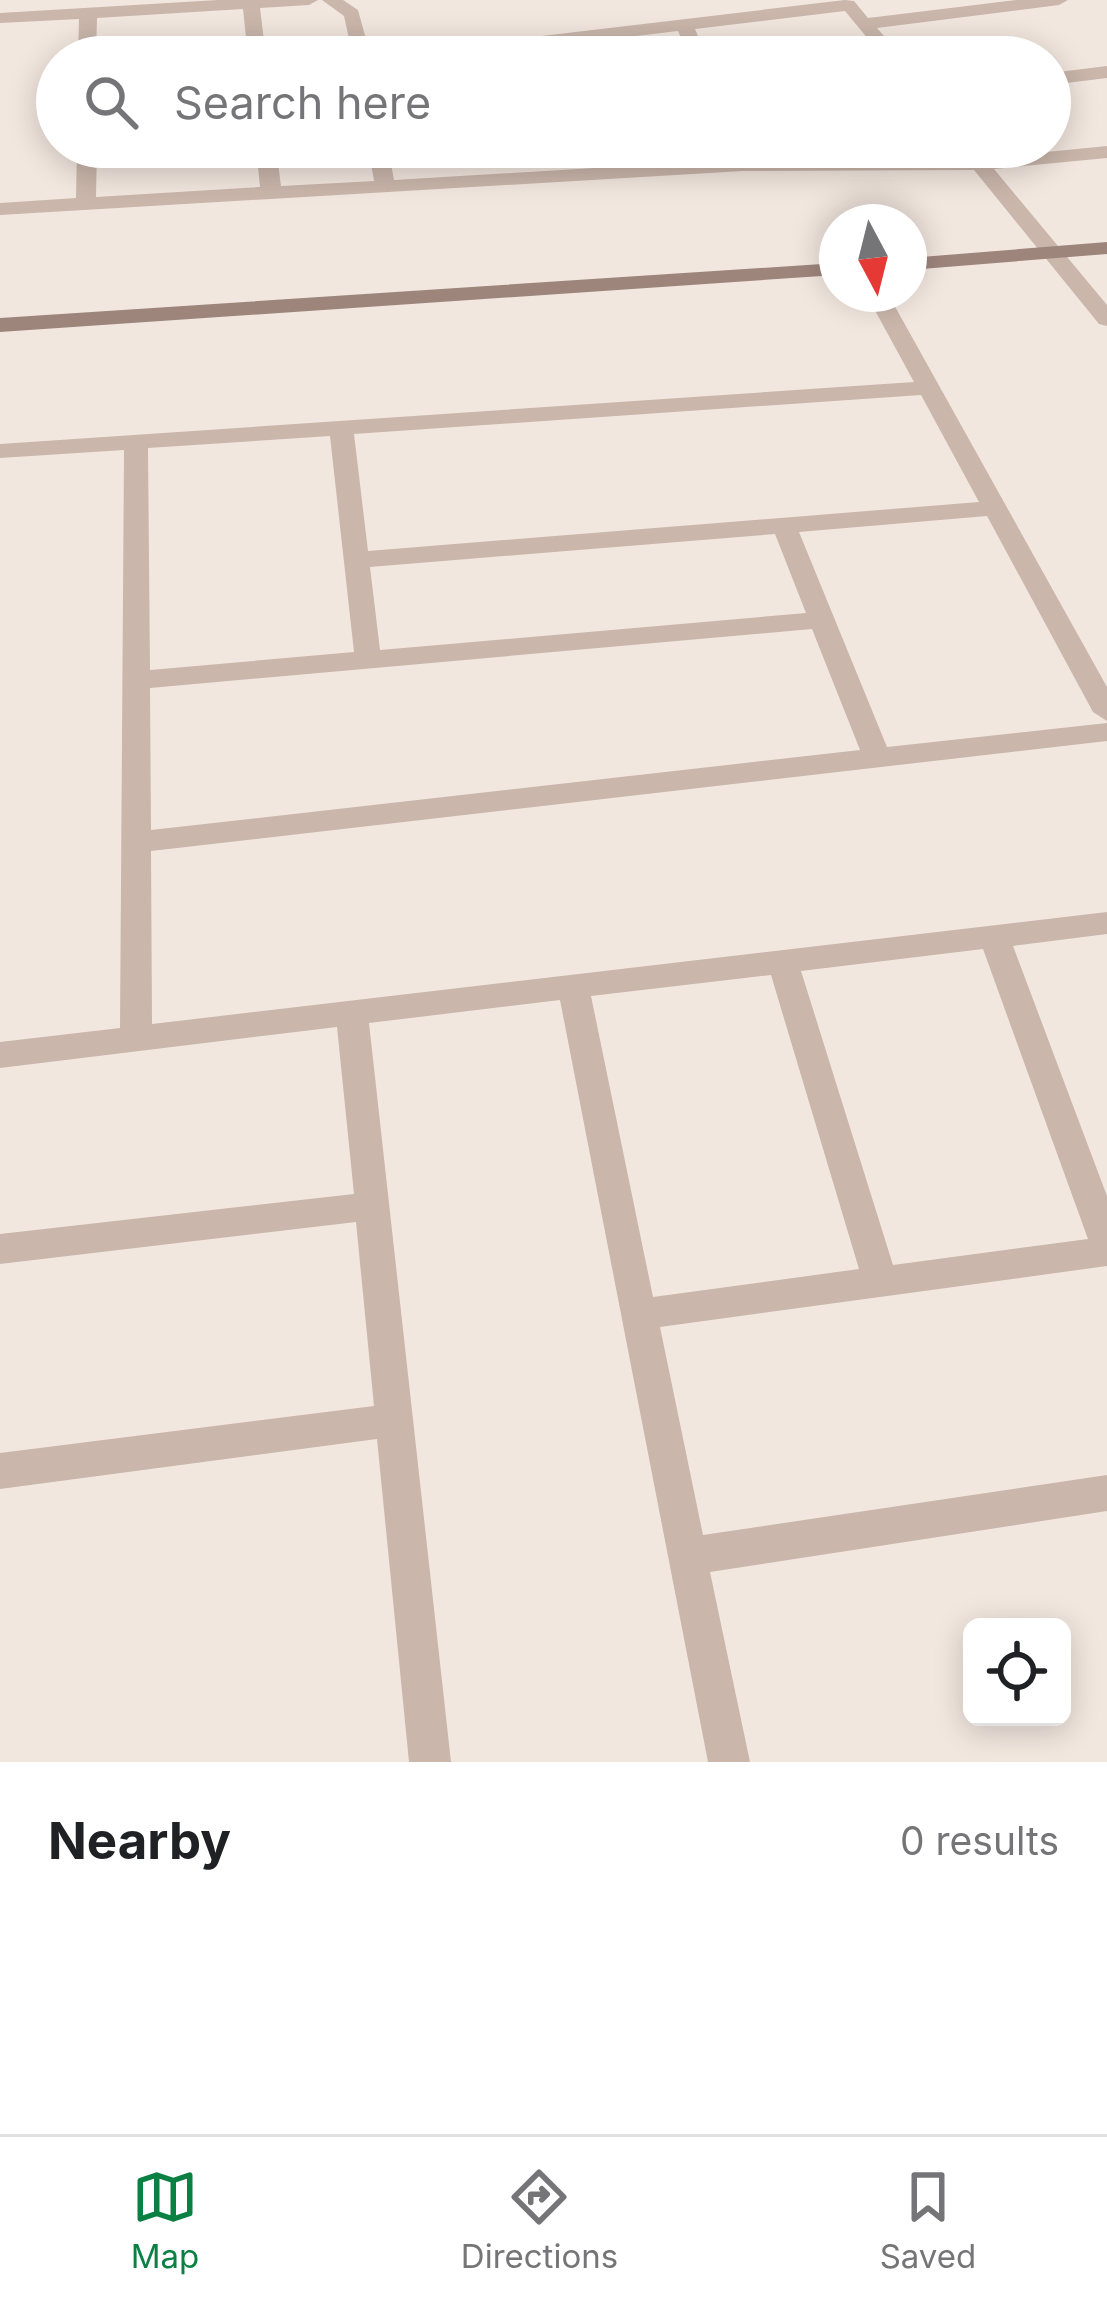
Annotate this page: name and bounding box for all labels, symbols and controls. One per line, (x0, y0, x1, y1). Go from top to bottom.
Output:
search box (36, 36, 1071, 168)
icon: search (78, 69, 144, 135)
text: Search here (174, 75, 431, 130)
north arrow (819, 204, 927, 312)
map controls (963, 1618, 1071, 1726)
button: locate (963, 1618, 1071, 1726)
text: Nearby (48, 1810, 231, 1871)
text: 0 results (900, 1817, 1059, 1864)
tab: Map (131, 2164, 199, 2276)
tab: Directions (461, 2164, 618, 2276)
tab: Saved (880, 2164, 976, 2276)

